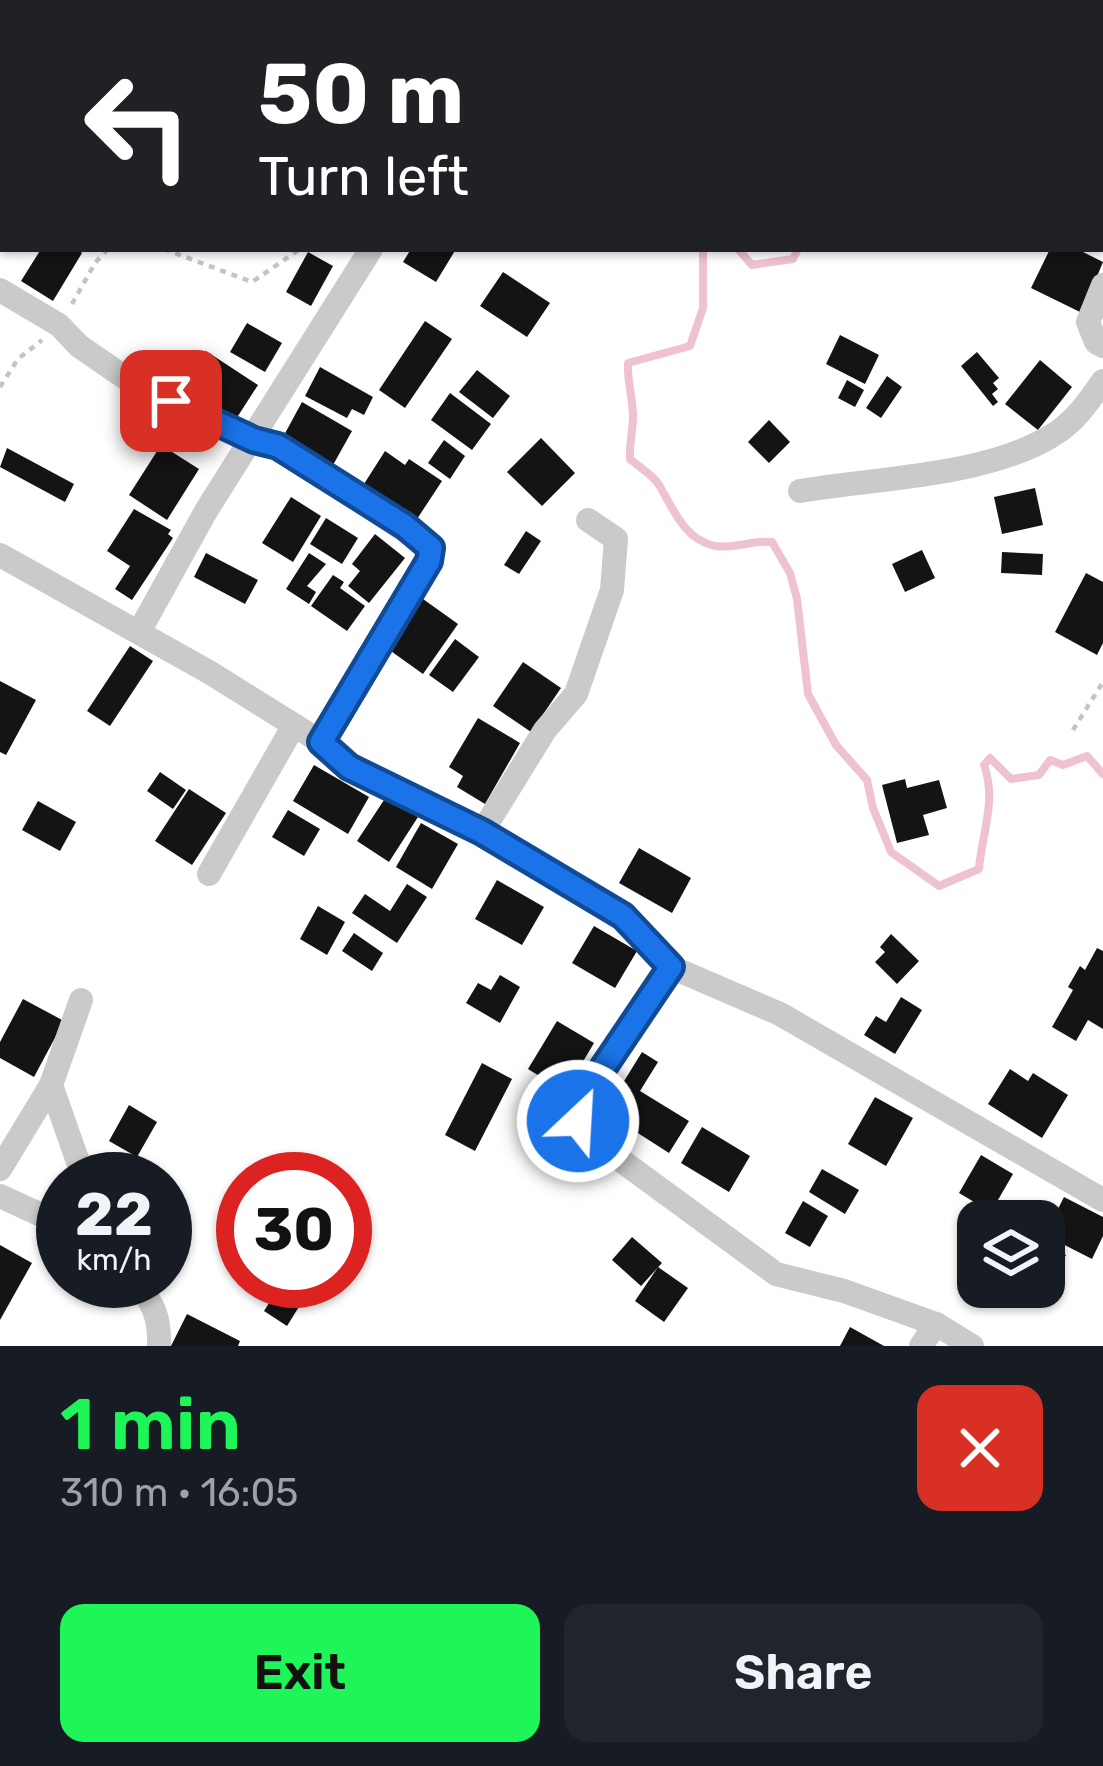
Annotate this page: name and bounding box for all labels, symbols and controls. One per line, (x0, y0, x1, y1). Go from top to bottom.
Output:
text: 50 m (258, 44, 464, 144)
icon: left (60, 48, 216, 204)
text: Turn left (258, 145, 469, 209)
pin (120, 350, 222, 452)
icon: arrive (138, 368, 204, 434)
position arrow (515, 1058, 641, 1184)
speed limit sign: 30 (216, 1152, 372, 1308)
text: 22 (75, 1179, 153, 1250)
map controls (957, 1200, 1065, 1308)
button: layers (957, 1200, 1065, 1308)
text: km/h (77, 1242, 151, 1278)
text: 1 min (60, 1382, 241, 1467)
button: close (917, 1385, 1043, 1511)
text: 310 m · 16:05 (60, 1470, 299, 1516)
button: Exit (60, 1604, 540, 1742)
button: Share (564, 1604, 1043, 1742)

